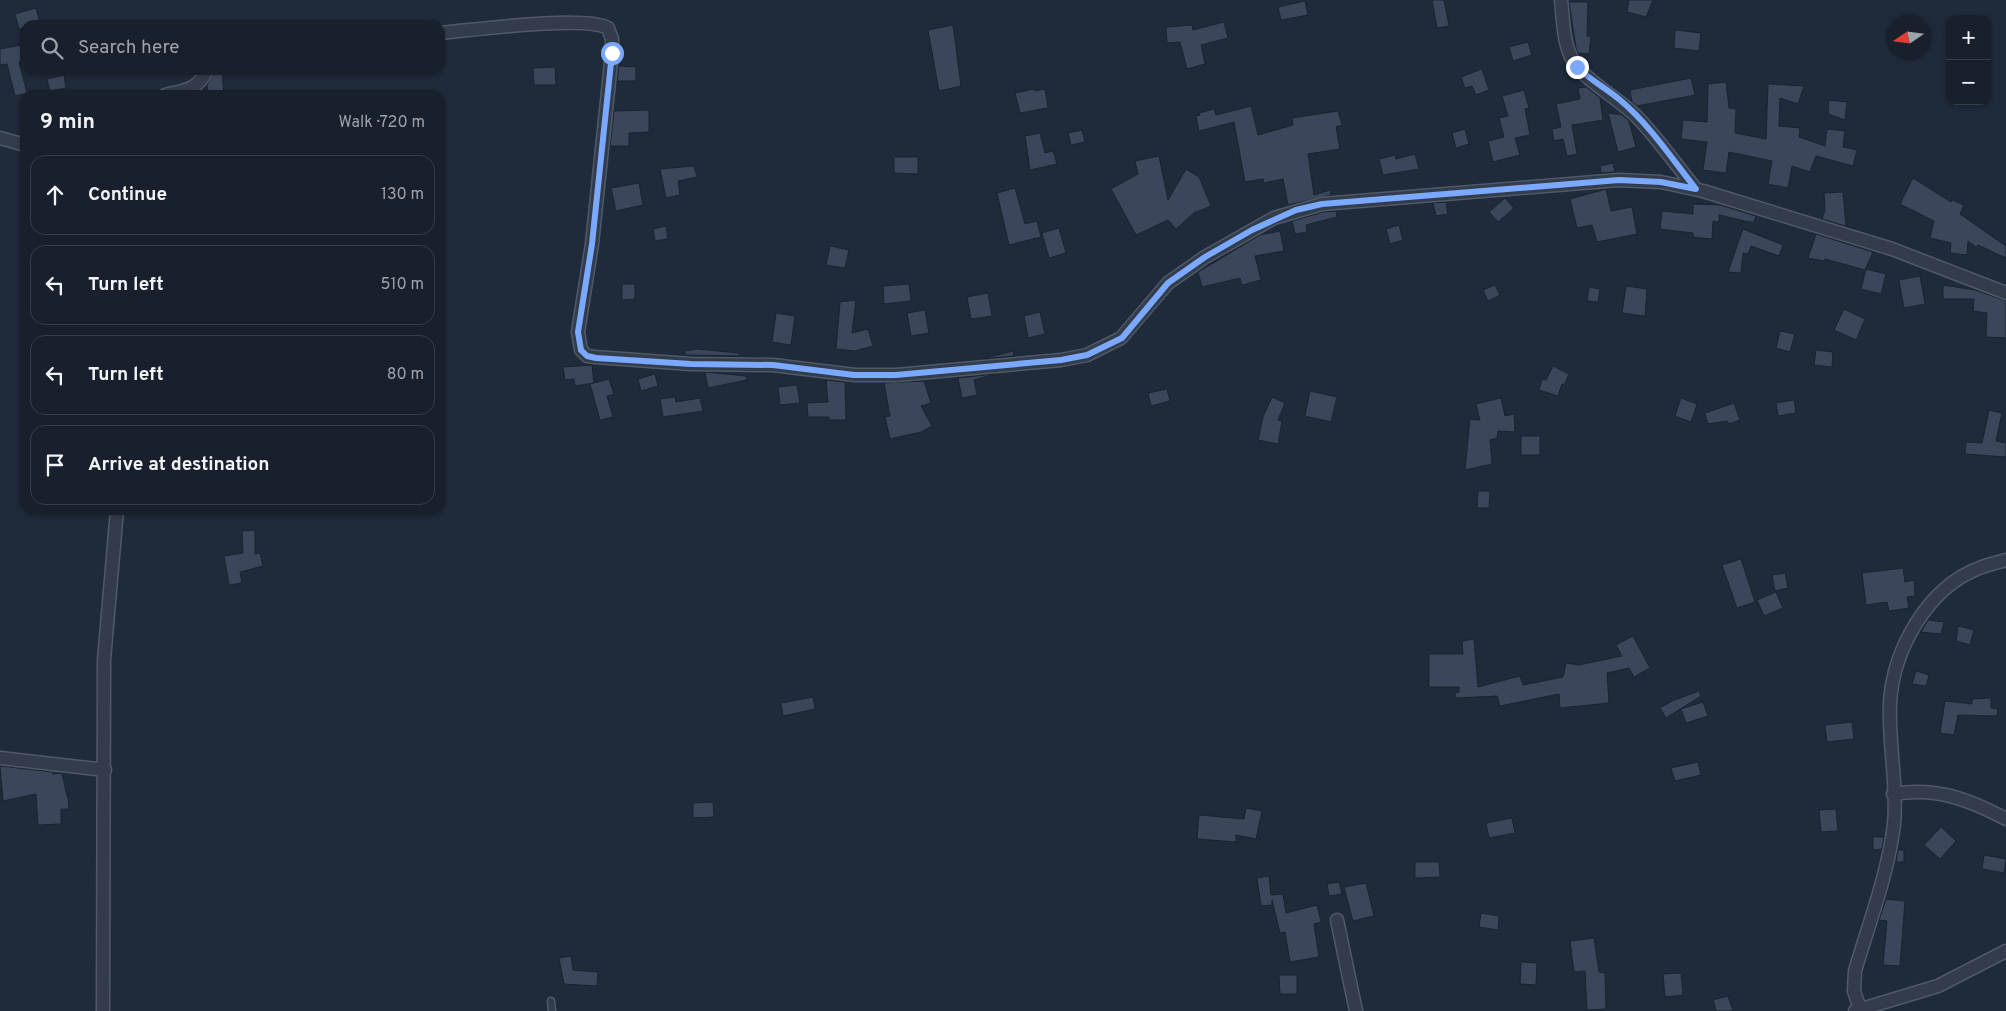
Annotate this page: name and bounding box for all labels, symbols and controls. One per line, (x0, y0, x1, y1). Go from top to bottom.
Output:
north arrow (1886, 15, 1931, 60)
map controls (1946, 15, 1991, 105)
button: + (1946, 15, 1991, 60)
search box (20, 20, 445, 75)
icon: search (38, 34, 66, 62)
text: Search here (78, 36, 180, 60)
route start (601, 42, 624, 65)
route end (1566, 56, 1589, 79)
button: − (1946, 60, 1991, 105)
text: 9 min (40, 109, 95, 136)
text: Walk · 720 m (338, 113, 425, 133)
icon: ahead (41, 181, 69, 209)
text: Continue (88, 183, 167, 207)
text: 130 m (381, 185, 424, 205)
icon: left (41, 271, 69, 299)
text: Turn left (88, 273, 164, 297)
text: 510 m (381, 275, 424, 295)
icon: left (41, 361, 69, 389)
text: Turn left (88, 363, 164, 387)
text: 80 m (387, 365, 424, 385)
icon: arrive (41, 451, 69, 479)
text: Arrive at destination (88, 453, 269, 477)

